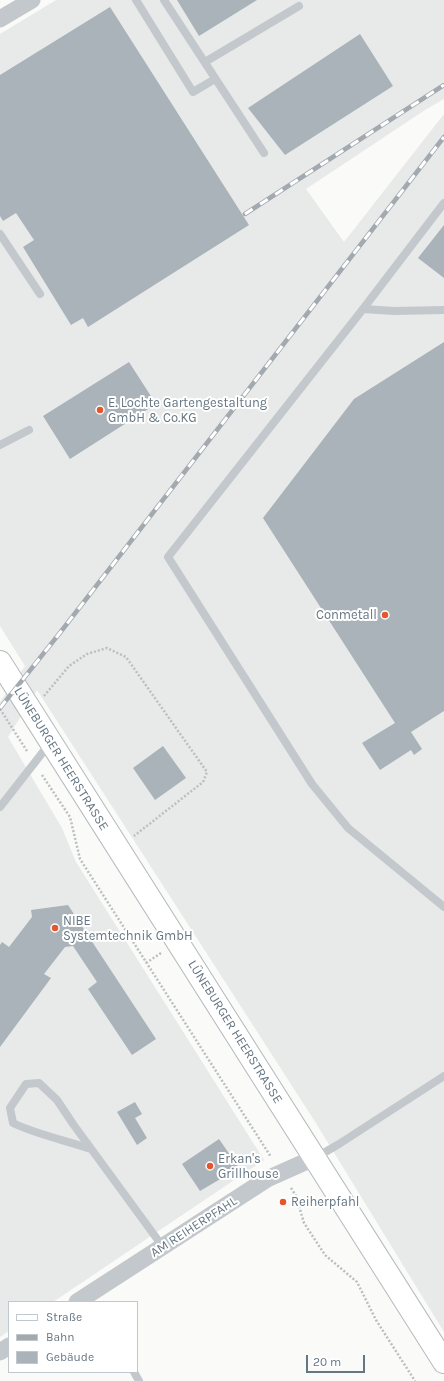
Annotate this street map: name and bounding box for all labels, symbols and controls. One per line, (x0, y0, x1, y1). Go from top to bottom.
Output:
place label: E. Lochte Gartengestaltung GmbH & Co.KG (108, 395, 267, 426)
marker: E. Lochte Gartengestaltung GmbH & Co.KG (95, 405, 105, 415)
place label: Conmetall (316, 607, 377, 623)
marker: Conmetall (380, 610, 390, 620)
street label: LÜNEBURGER HEERSTRASSE (10, 684, 112, 834)
place label: NIBE Systemtechnik GmbH (63, 913, 193, 944)
marker: NIBE Systemtechnik GmbH (50, 923, 60, 933)
street label: LÜNEBURGER HEERSTRASSE (184, 957, 286, 1107)
place label: Erkan's Grillhouse (218, 1151, 279, 1182)
marker: Erkan's Grillhouse (205, 1161, 215, 1171)
street label: AM REIHERPFAHL (148, 1193, 240, 1261)
place label: Reiherpfahl (291, 1194, 359, 1210)
marker: Reiherpfahl (278, 1197, 288, 1207)
legend (8, 1301, 138, 1373)
text: Straße (46, 1310, 82, 1324)
text: Bahn (46, 1330, 75, 1344)
scale bar (308, 1347, 367, 1373)
text: Gebäude (46, 1350, 94, 1364)
text: 20 m (313, 1355, 341, 1369)

